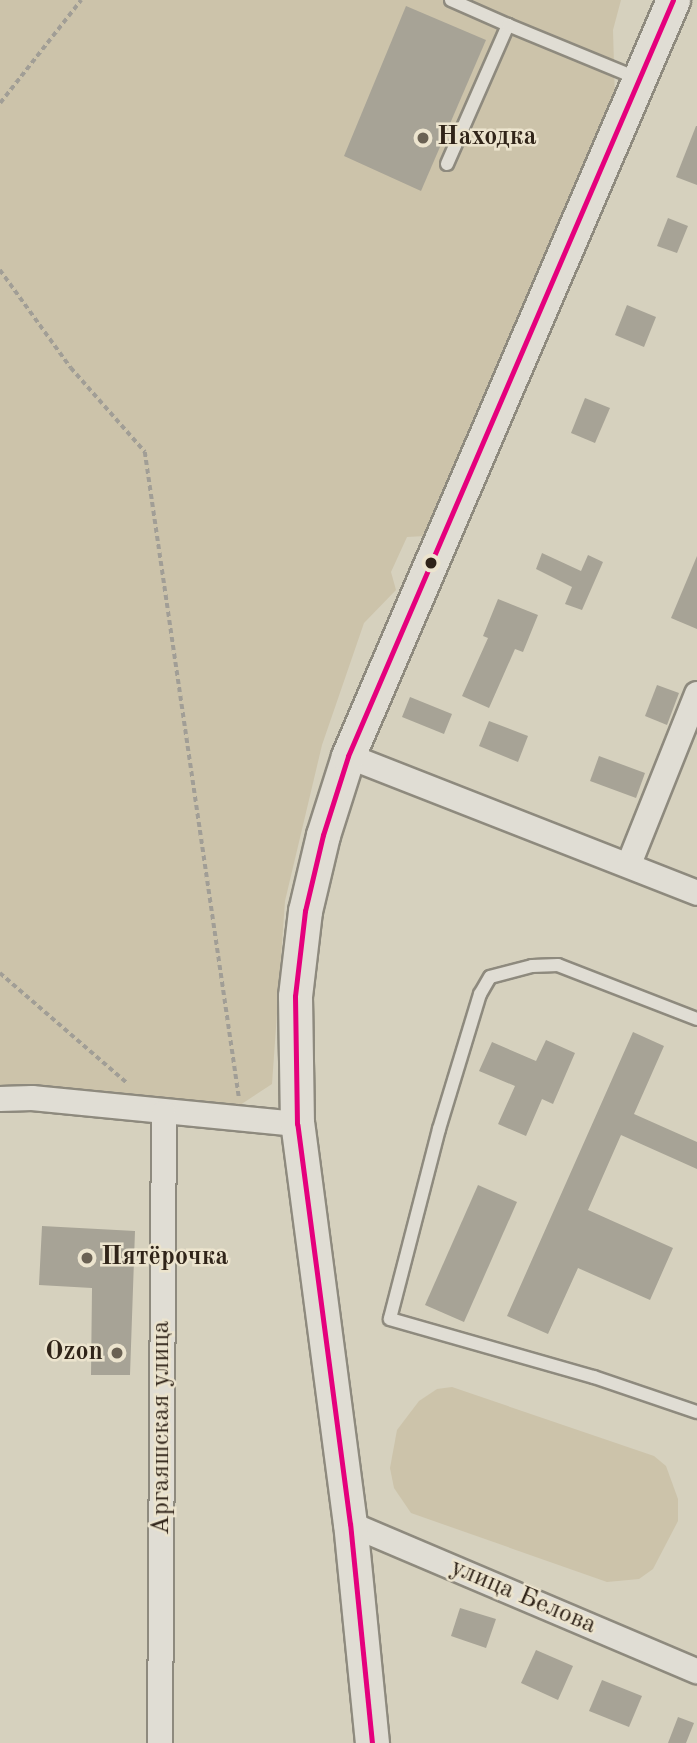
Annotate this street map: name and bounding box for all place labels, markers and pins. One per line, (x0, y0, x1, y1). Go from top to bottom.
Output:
place label: Находка (437, 122, 537, 154)
marker: Находка (415, 130, 431, 146)
unlabelled marker (424, 556, 438, 570)
place label: Пятёрочка (101, 1242, 229, 1274)
marker: Пятёрочка (79, 1250, 95, 1266)
place label: Ozon (45, 1337, 103, 1369)
marker: Ozon (109, 1345, 125, 1361)

